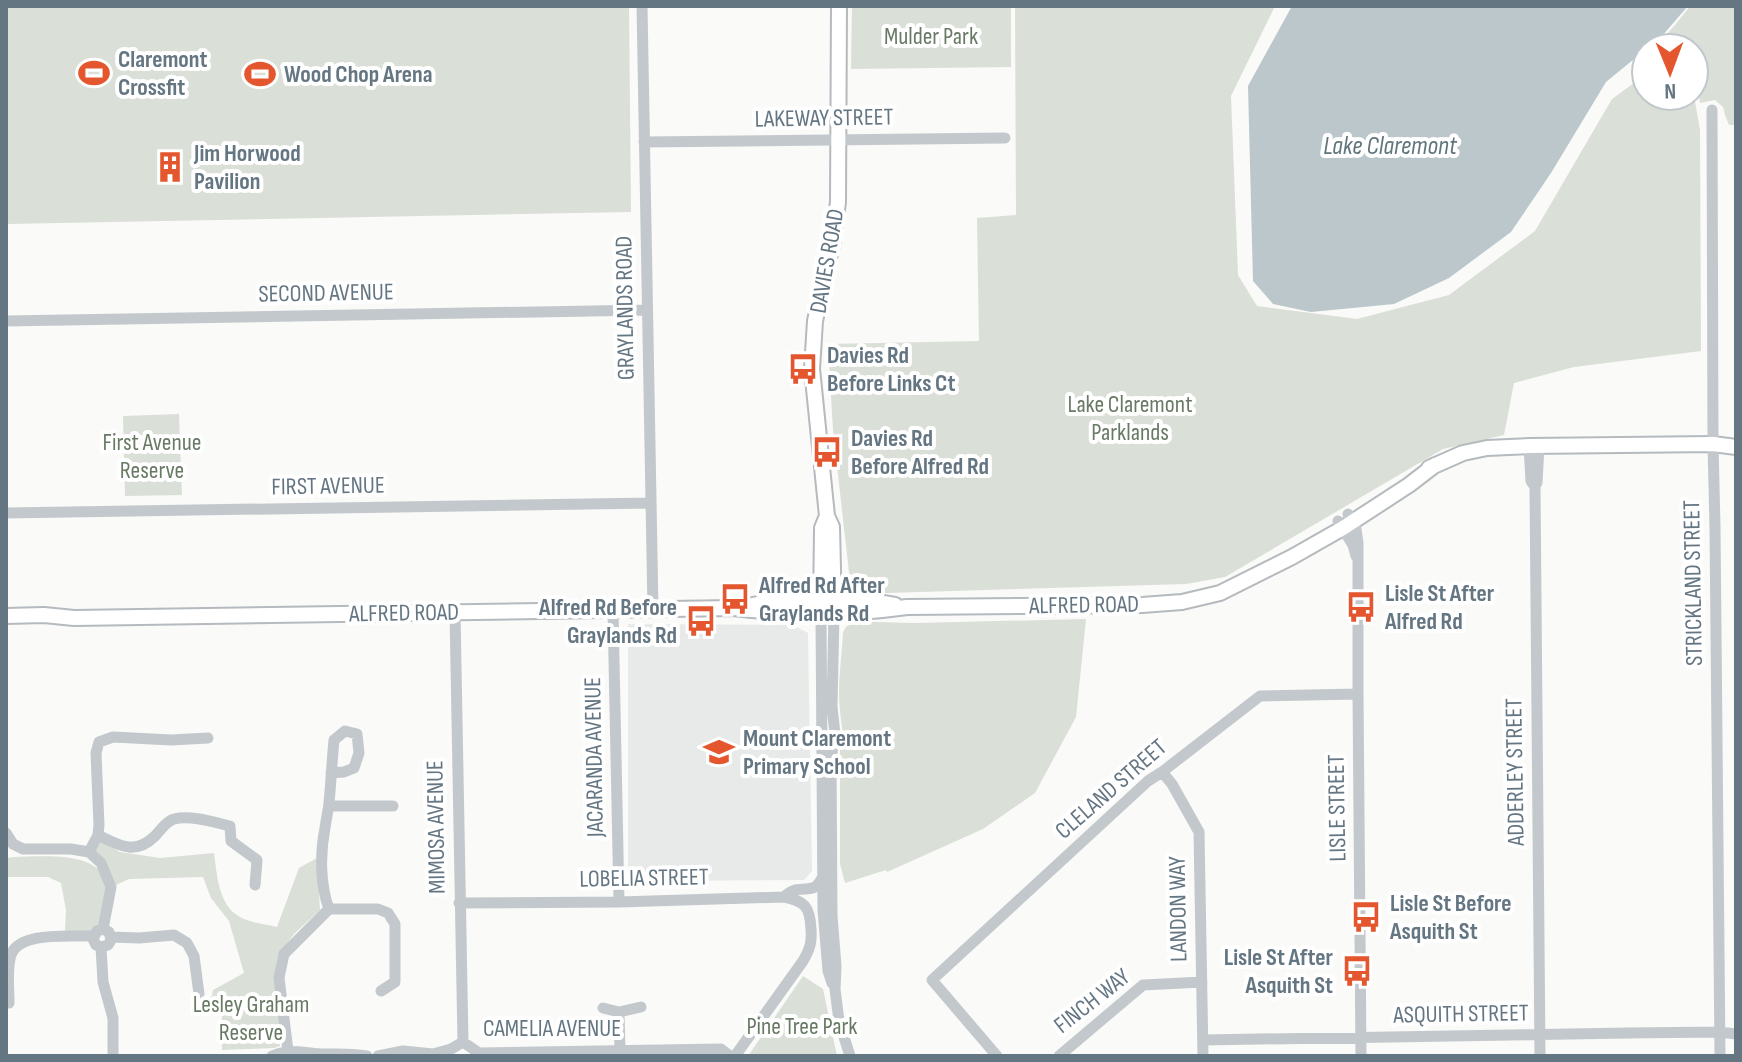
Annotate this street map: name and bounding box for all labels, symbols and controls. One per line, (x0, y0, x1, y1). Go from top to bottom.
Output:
park label: Mulder Park (884, 22, 978, 51)
north arrow (1630, 32, 1710, 112)
place label: Claremont Crossfit (118, 45, 208, 102)
sports icon: Claremont Crossfit (77, 56, 111, 90)
sports icon: Wood Chop Arena (243, 57, 277, 91)
place label: Wood Chop Arena (284, 60, 433, 89)
text: N (1664, 77, 1676, 104)
street label: LAKEWAY STREET (754, 102, 894, 134)
water label: Lake Claremont (1323, 131, 1458, 162)
place label: Jim Horwood Pavilion (193, 139, 301, 196)
building icon: Jim Horwood Pavilion (153, 150, 187, 184)
street label: DAVIES ROAD (804, 207, 850, 315)
street label: GRAYLANDS ROAD (609, 236, 641, 380)
street label: SECOND AVENUE (258, 277, 394, 309)
place label: Davies Rd Before Links Ct (827, 341, 955, 398)
bus stop icon: Davies Rd Before Links Ct (786, 352, 820, 386)
park label: Lake Claremont Parklands (1068, 390, 1193, 447)
place label: Davies Rd Before Alfred Rd (851, 424, 989, 481)
park label: First Avenue Reserve (103, 428, 201, 485)
bus stop icon: Davies Rd Before Alfred Rd (810, 435, 844, 469)
street label: FIRST AVENUE (271, 471, 385, 501)
street label: STRICKLAND STREET (1677, 500, 1709, 666)
place label: Alfred Rd After Graylands Rd (758, 571, 885, 628)
place label: Lisle St After Alfred Rd (1384, 579, 1495, 636)
bus stop icon: Alfred Rd After Graylands Rd (718, 582, 752, 616)
street label: ALFRED ROAD (1028, 590, 1139, 620)
bus stop icon: Lisle St After Alfred Rd (1344, 590, 1378, 624)
place label: Alfred Rd Before Graylands Rd (538, 593, 677, 650)
street label: ALFRED ROAD (348, 598, 459, 628)
bus stop icon: Alfred Rd Before Graylands Rd (684, 604, 718, 638)
street label: JACARANDA AVENUE (578, 677, 610, 838)
street label: ADDERLEY STREET (1499, 698, 1531, 847)
place label: Mount Claremont Primary School (743, 724, 891, 781)
street label: CLELAND STREET (1049, 733, 1173, 845)
school or university icon: Mount Claremont Primary School (702, 735, 736, 769)
street label: LISLE STREET (1322, 754, 1352, 862)
street label: MIMOSA AVENUE (420, 760, 452, 894)
street label: LANDON WAY (1163, 856, 1193, 962)
street label: LOBELIA STREET (579, 862, 709, 894)
place label: Lisle St Before Asquith St (1389, 889, 1512, 946)
bus stop icon: Lisle St Before Asquith St (1349, 900, 1383, 934)
place label: Lisle St After Asquith St (1224, 943, 1334, 1000)
bus stop icon: Lisle St After Asquith St (1340, 954, 1374, 988)
street label: FINCH WAY (1048, 962, 1136, 1040)
park label: Lesley Graham Reserve (193, 990, 309, 1047)
street label: ASQUITH STREET (1392, 998, 1529, 1030)
park label: Pine Tree Park (746, 1012, 858, 1041)
street label: CAMELIA AVENUE (483, 1014, 621, 1043)

